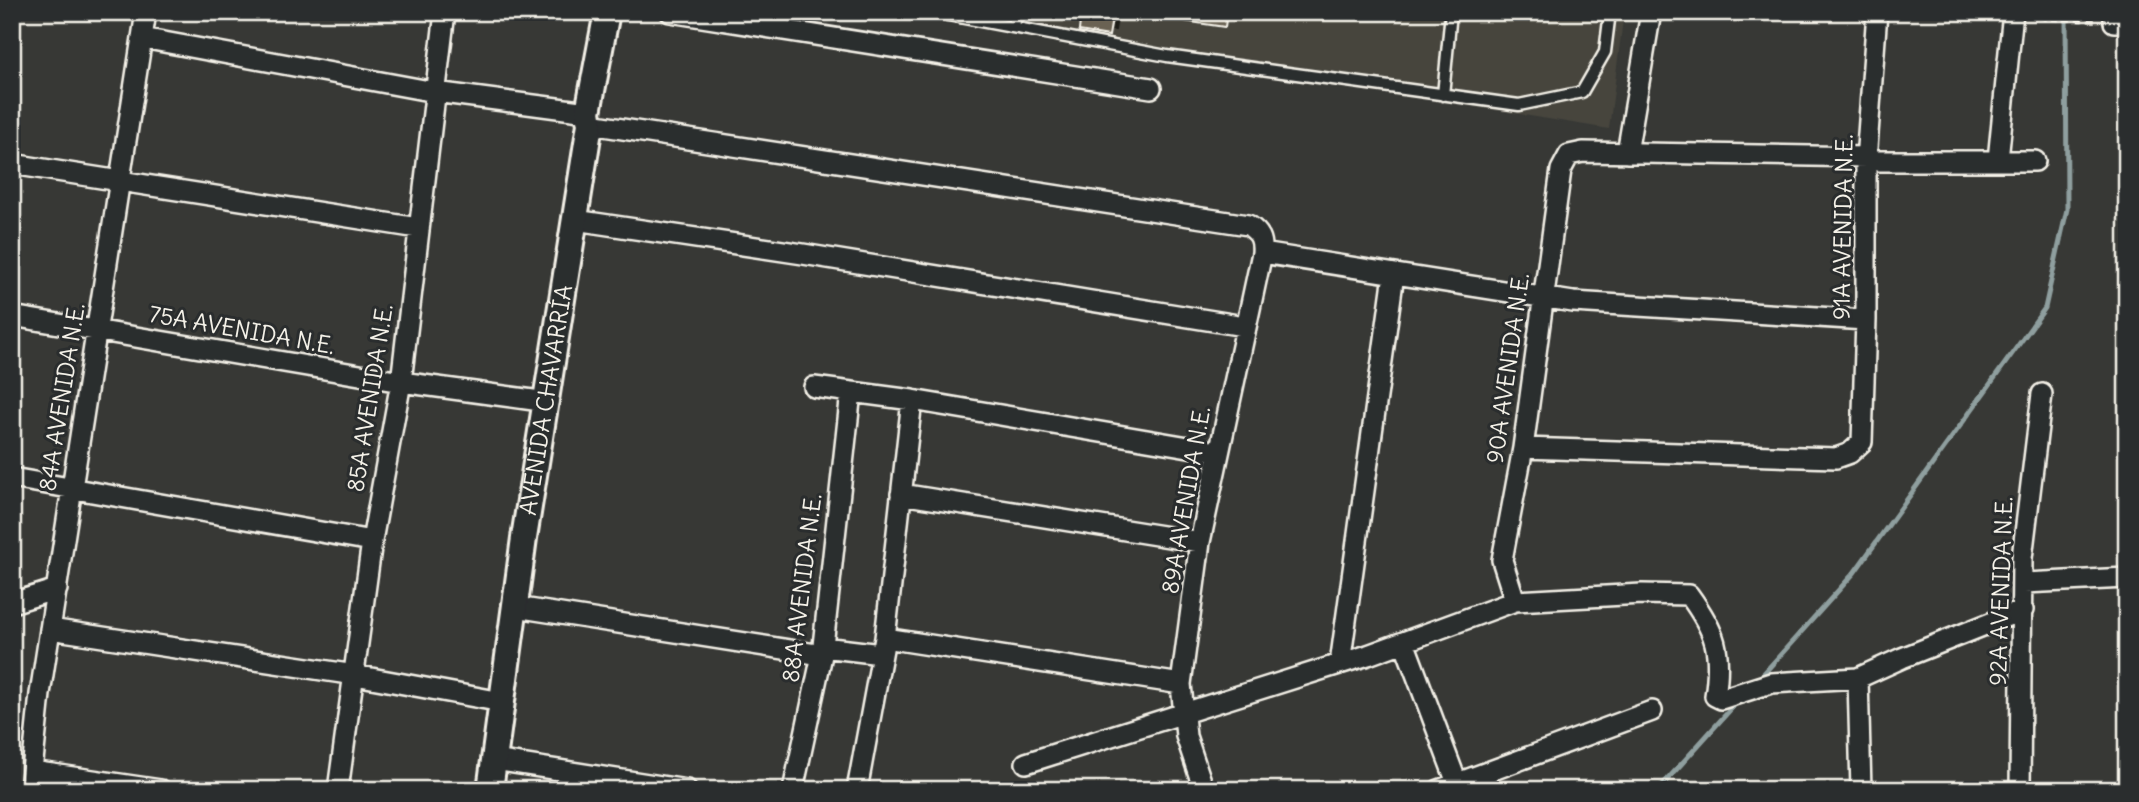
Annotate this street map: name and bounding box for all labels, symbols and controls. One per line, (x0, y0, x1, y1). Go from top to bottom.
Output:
street label: 91A AVENIDA N.E. (1826, 134, 1859, 320)
street label: 90A AVENIDA N.E. (1480, 271, 1535, 465)
street label: AVENIDA CHAVARRÍA (513, 283, 578, 517)
street label: 75A AVENIDA N.E. (147, 299, 337, 360)
street label: 84A AVENIDA N.E. (32, 301, 91, 493)
street label: 85A AVENIDA N.E. (340, 302, 399, 494)
street label: 89A AVENIDA N.E. (1155, 404, 1216, 596)
street label: 88A AVENIDA N.E. (776, 492, 827, 684)
street label: 92A AVENIDA N.E. (1983, 496, 2018, 686)

